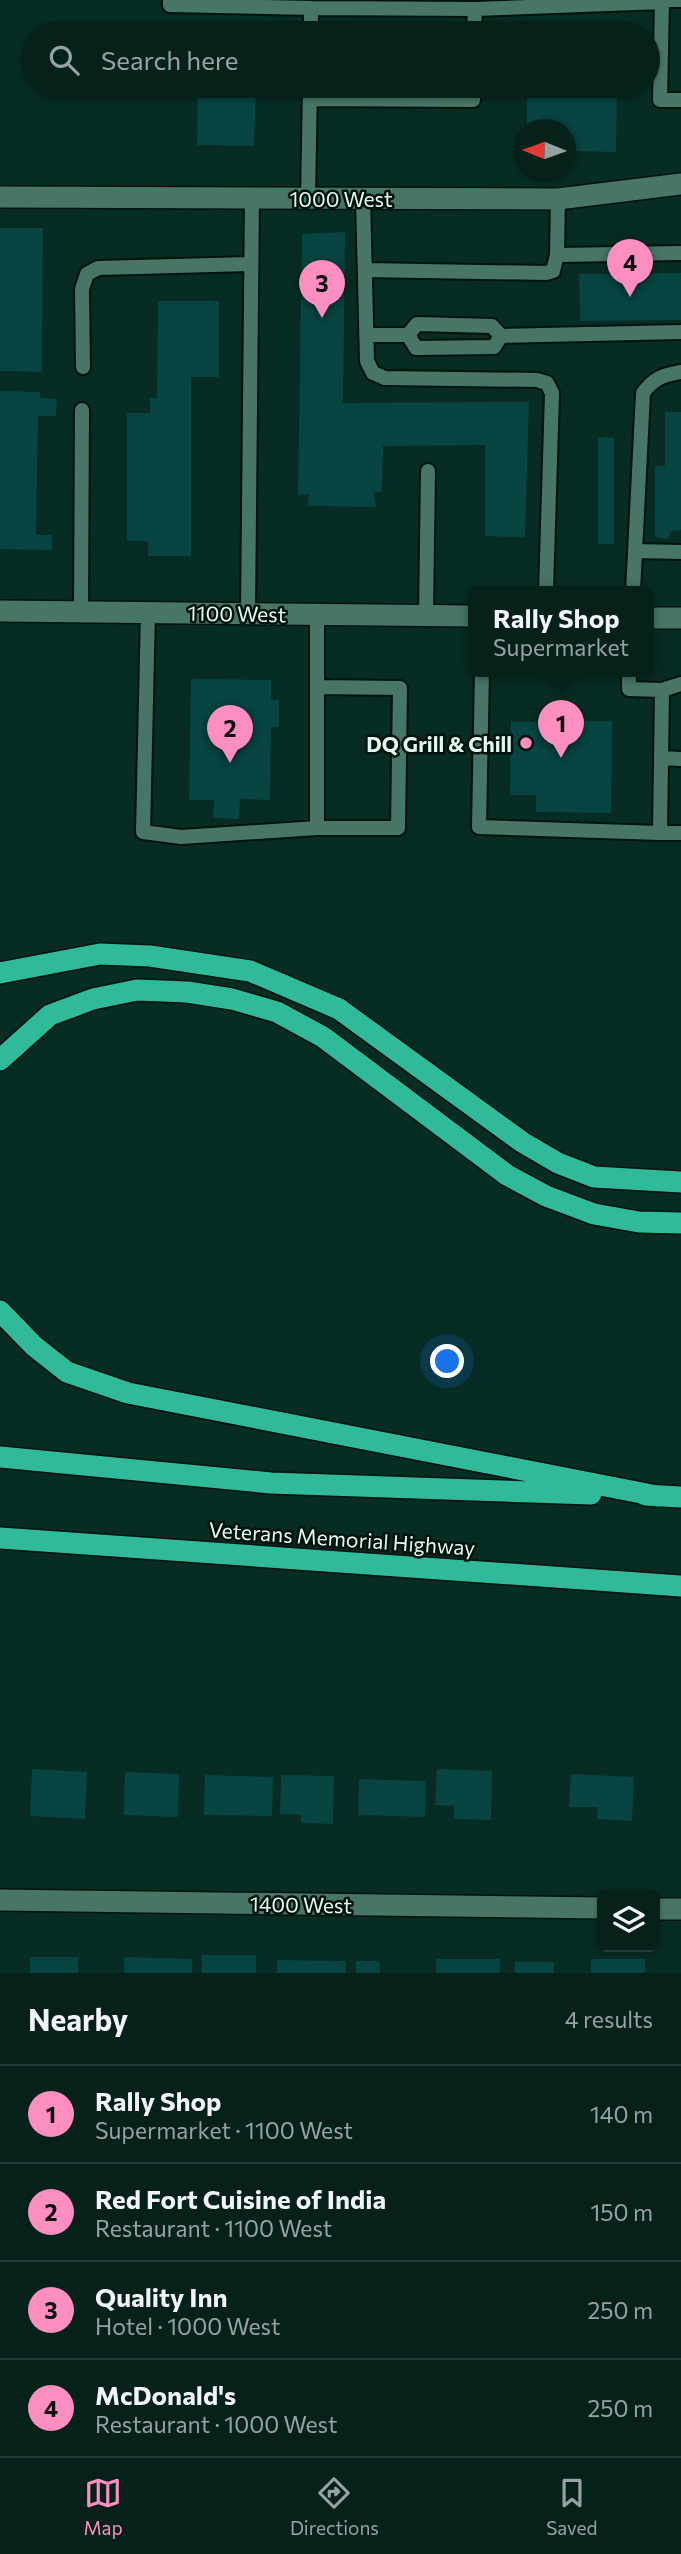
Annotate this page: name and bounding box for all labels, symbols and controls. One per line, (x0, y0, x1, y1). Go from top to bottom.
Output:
search box (21, 21, 660, 98)
icon: search (45, 41, 83, 79)
text: Search here (101, 44, 239, 75)
north arrow (513, 119, 576, 182)
street label: 1000 West (289, 186, 393, 211)
pin: 4 (607, 239, 653, 297)
pin: 3 (299, 260, 345, 318)
popup (468, 586, 654, 677)
street label: 1100 West (188, 600, 286, 626)
text: Rally Shop (493, 602, 620, 633)
text: Supermarket (493, 633, 629, 661)
pin: 1 (538, 700, 584, 758)
pin: 2 (207, 705, 253, 763)
place label: DQ Grill & Chill (366, 731, 512, 756)
marker: DQ Grill & Chill (518, 735, 534, 751)
your location (430, 1344, 464, 1378)
street label: Veterans Memorial Highway (208, 1516, 476, 1560)
map controls (597, 1889, 660, 1952)
button: layers (597, 1889, 660, 1952)
street label: 1400 West (250, 1891, 352, 1917)
text: Nearby (28, 2000, 128, 2037)
text: 4 results (565, 2005, 653, 2033)
text: Rally Shop (95, 2085, 222, 2116)
text: 1 (46, 2100, 56, 2128)
text: 140 m (590, 2100, 653, 2128)
text: Supermarket · 1100 West (95, 2116, 353, 2144)
text: Red Fort Cuisine of India (95, 2183, 386, 2214)
text: 2 (44, 2198, 58, 2226)
text: 150 m (590, 2198, 653, 2226)
text: Restaurant · 1100 West (95, 2214, 332, 2242)
text: Quality Inn (95, 2281, 228, 2312)
text: 3 (44, 2296, 58, 2324)
text: 250 m (588, 2296, 653, 2324)
text: Hotel · 1000 West (95, 2312, 280, 2340)
text: McDonald's (95, 2379, 236, 2410)
text: 4 (44, 2394, 58, 2422)
text: 250 m (588, 2394, 653, 2422)
text: Restaurant · 1000 West (95, 2410, 337, 2438)
tab: Map (84, 2474, 123, 2539)
tab: Directions (290, 2474, 379, 2539)
tab: Saved (546, 2474, 597, 2539)

